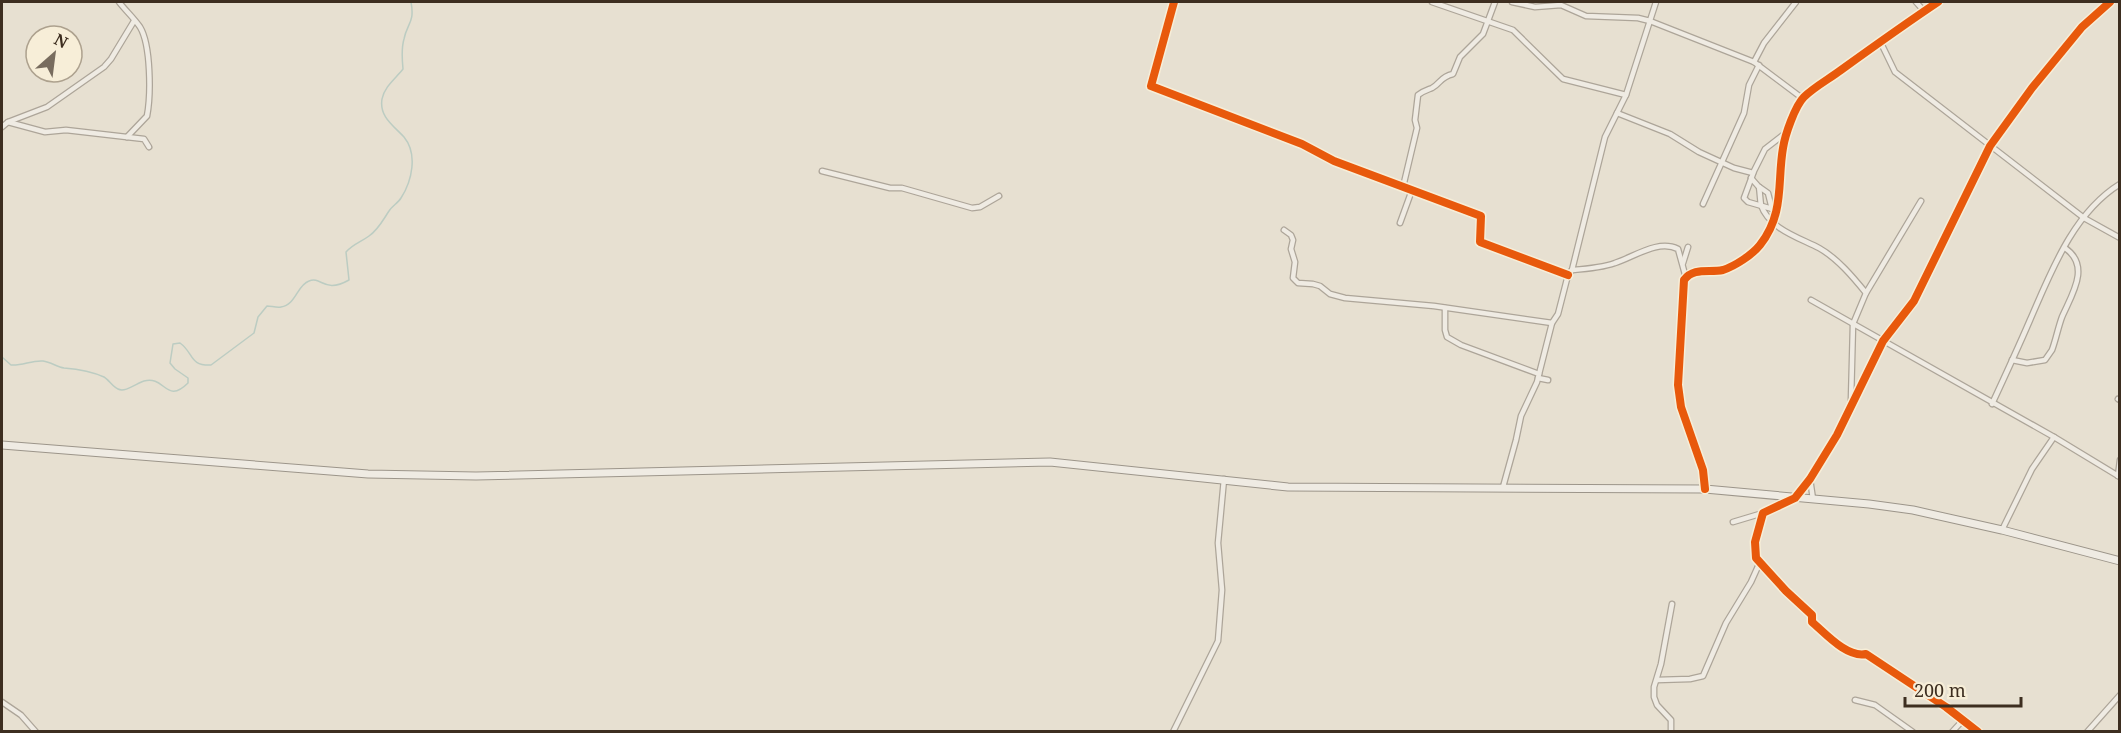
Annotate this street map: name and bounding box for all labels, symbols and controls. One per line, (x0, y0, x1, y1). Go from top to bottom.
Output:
north arrow (24, 24, 84, 84)
text: N (50, 28, 72, 54)
scale bar (1905, 670, 2020, 708)
text: 200 m (1914, 678, 1966, 702)

